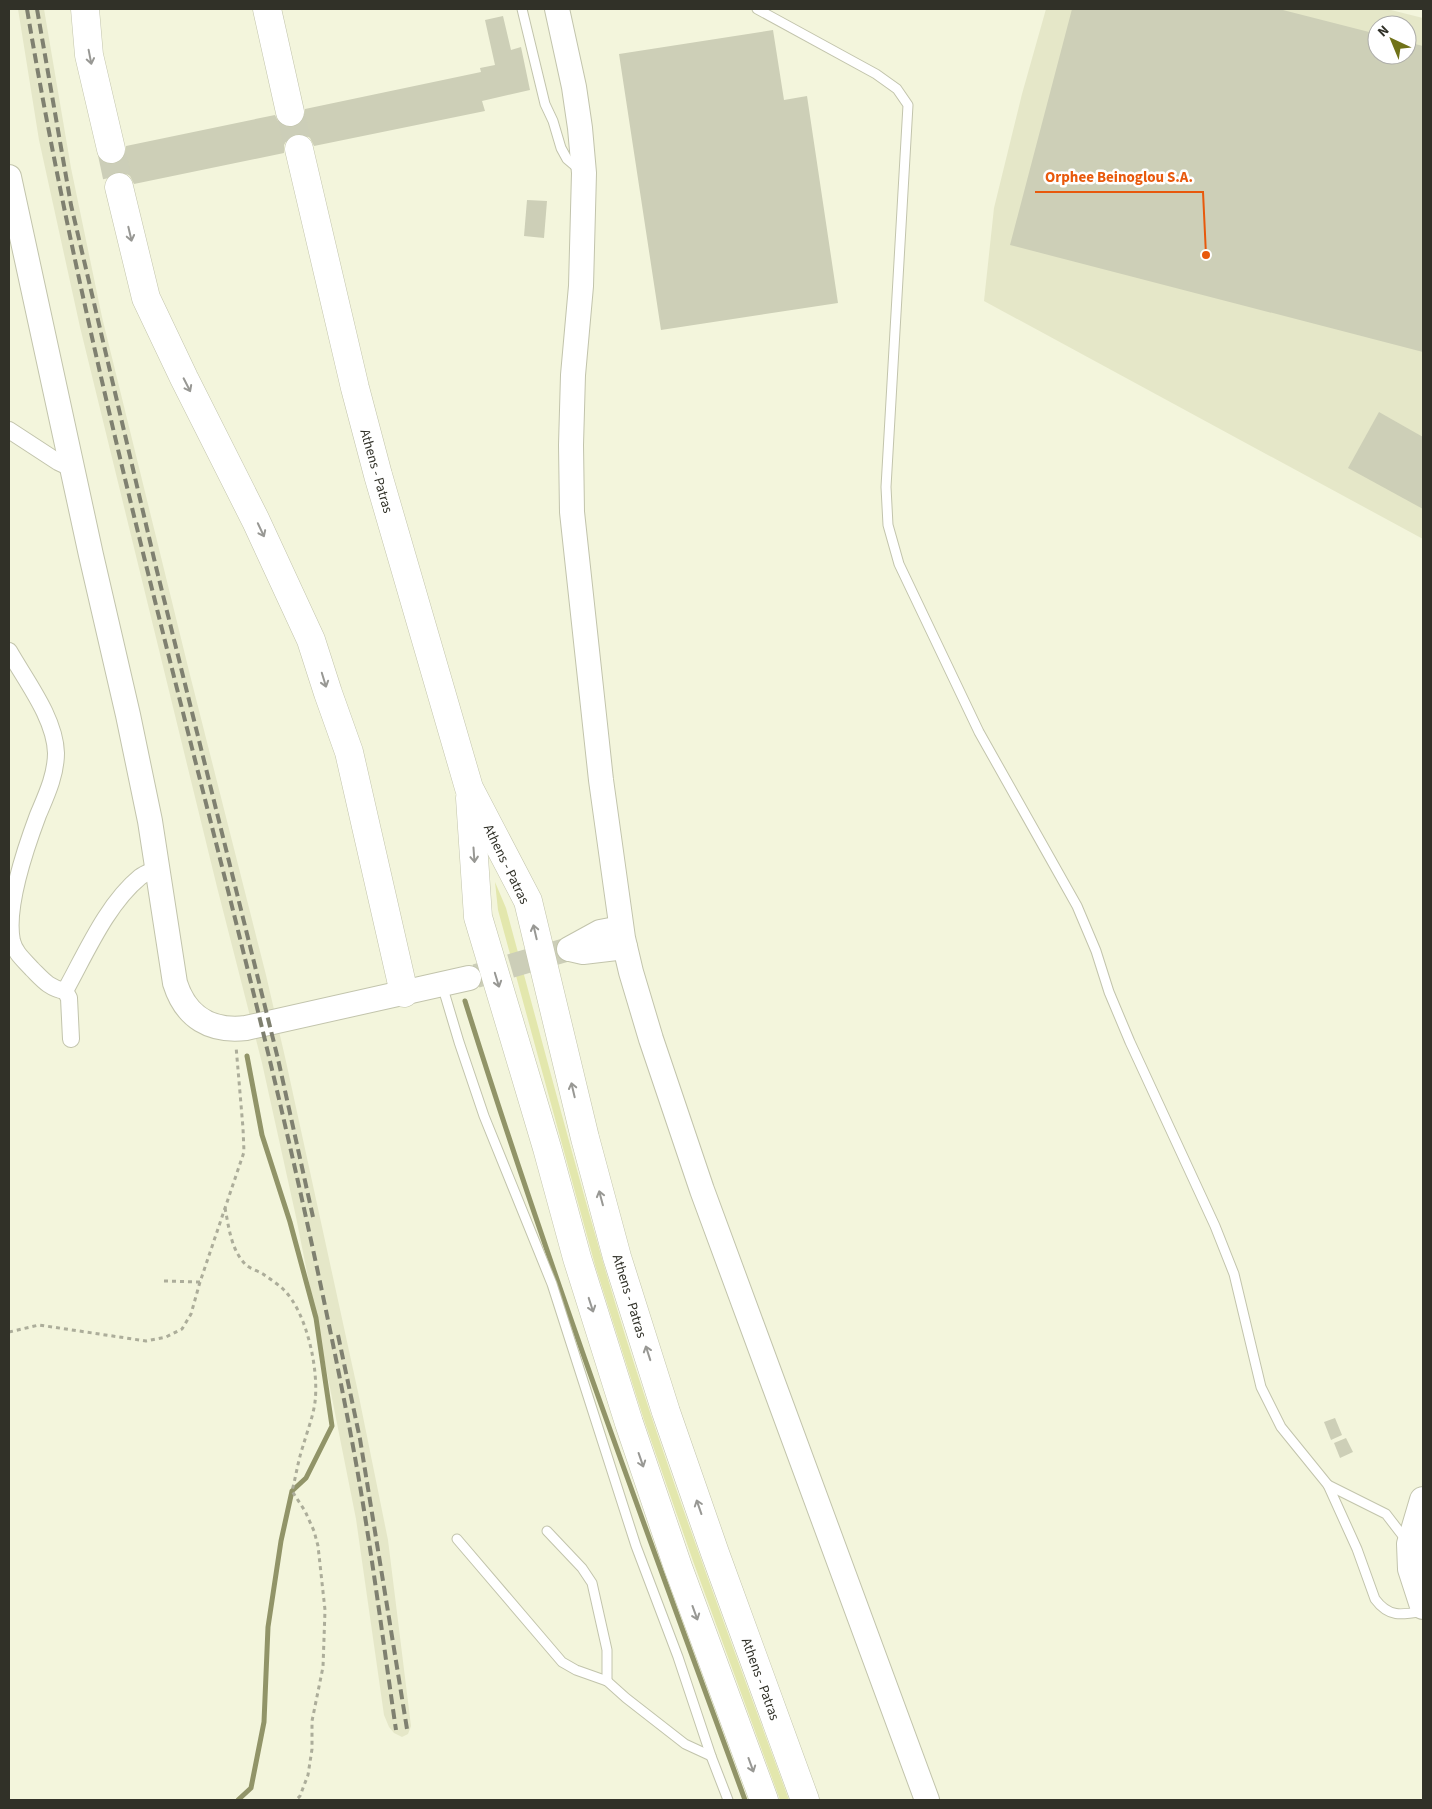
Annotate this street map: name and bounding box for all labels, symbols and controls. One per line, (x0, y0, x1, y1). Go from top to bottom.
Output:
north arrow (1367, 15, 1417, 65)
text: N (1373, 21, 1394, 42)
one-way arrow (86, 49, 95, 65)
callout: Orphee Beinoglou S.A. (1035, 162, 1203, 192)
text: Orphee Beinoglou S.A. (1045, 167, 1193, 188)
one-way arrow (126, 226, 135, 242)
one-way arrow (182, 378, 192, 393)
street label: Athens - Patras (354, 427, 398, 516)
one-way arrow (256, 523, 266, 538)
one-way arrow (319, 672, 329, 688)
street label: Athens - Patras (478, 821, 534, 908)
one-way arrow (469, 846, 478, 862)
one-way arrow (530, 925, 540, 941)
one-way arrow (492, 972, 502, 988)
one-way arrow (568, 1083, 577, 1099)
one-way arrow (596, 1190, 605, 1206)
street label: Athens - Patras (607, 1252, 651, 1341)
one-way arrow (587, 1297, 597, 1313)
one-way arrow (642, 1345, 652, 1361)
one-way arrow (637, 1451, 647, 1467)
one-way arrow (694, 1500, 703, 1516)
one-way arrow (691, 1605, 700, 1620)
street label: Athens - Patras (736, 1635, 784, 1724)
one-way arrow (747, 1757, 756, 1773)

